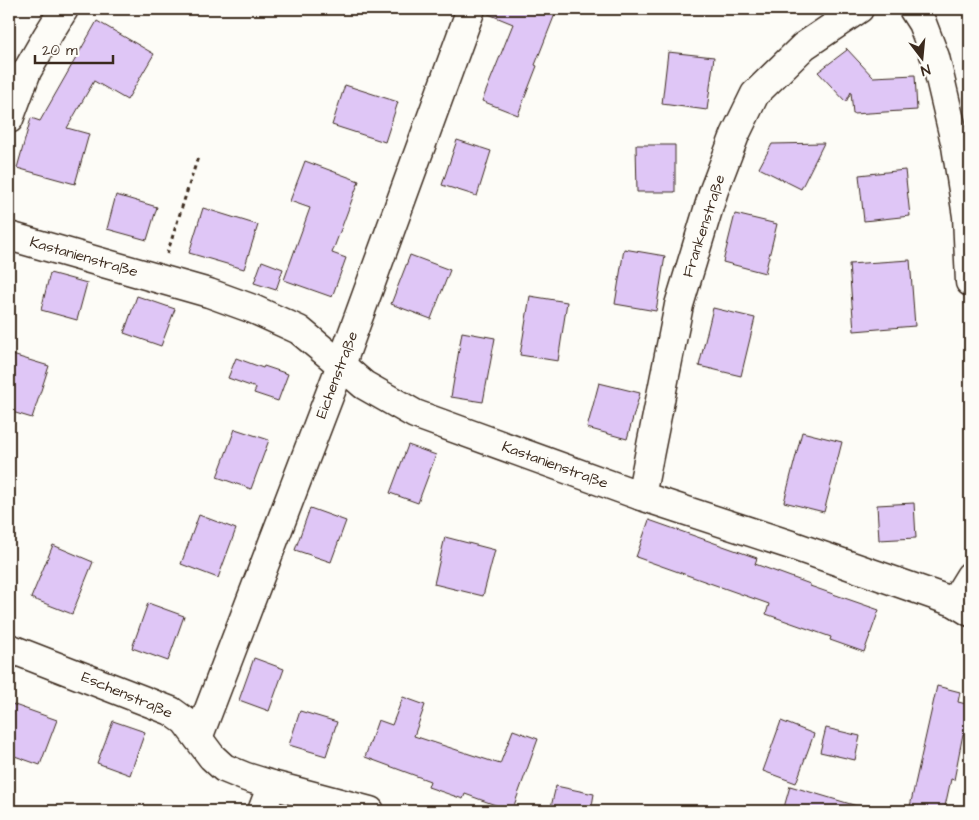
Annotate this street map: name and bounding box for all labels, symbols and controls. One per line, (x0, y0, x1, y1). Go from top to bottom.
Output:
scale bar (35, 32, 112, 64)
north arrow (896, 32, 946, 82)
text: 20 m (42, 40, 78, 61)
text: N (918, 59, 932, 80)
street label: Frankenstraße (677, 172, 731, 280)
street label: Kastanienstraße (27, 232, 141, 282)
street label: Eichenstraße (311, 328, 363, 422)
street label: Kastanienstraße (499, 436, 611, 494)
street label: Eschenstraße (78, 666, 176, 724)

